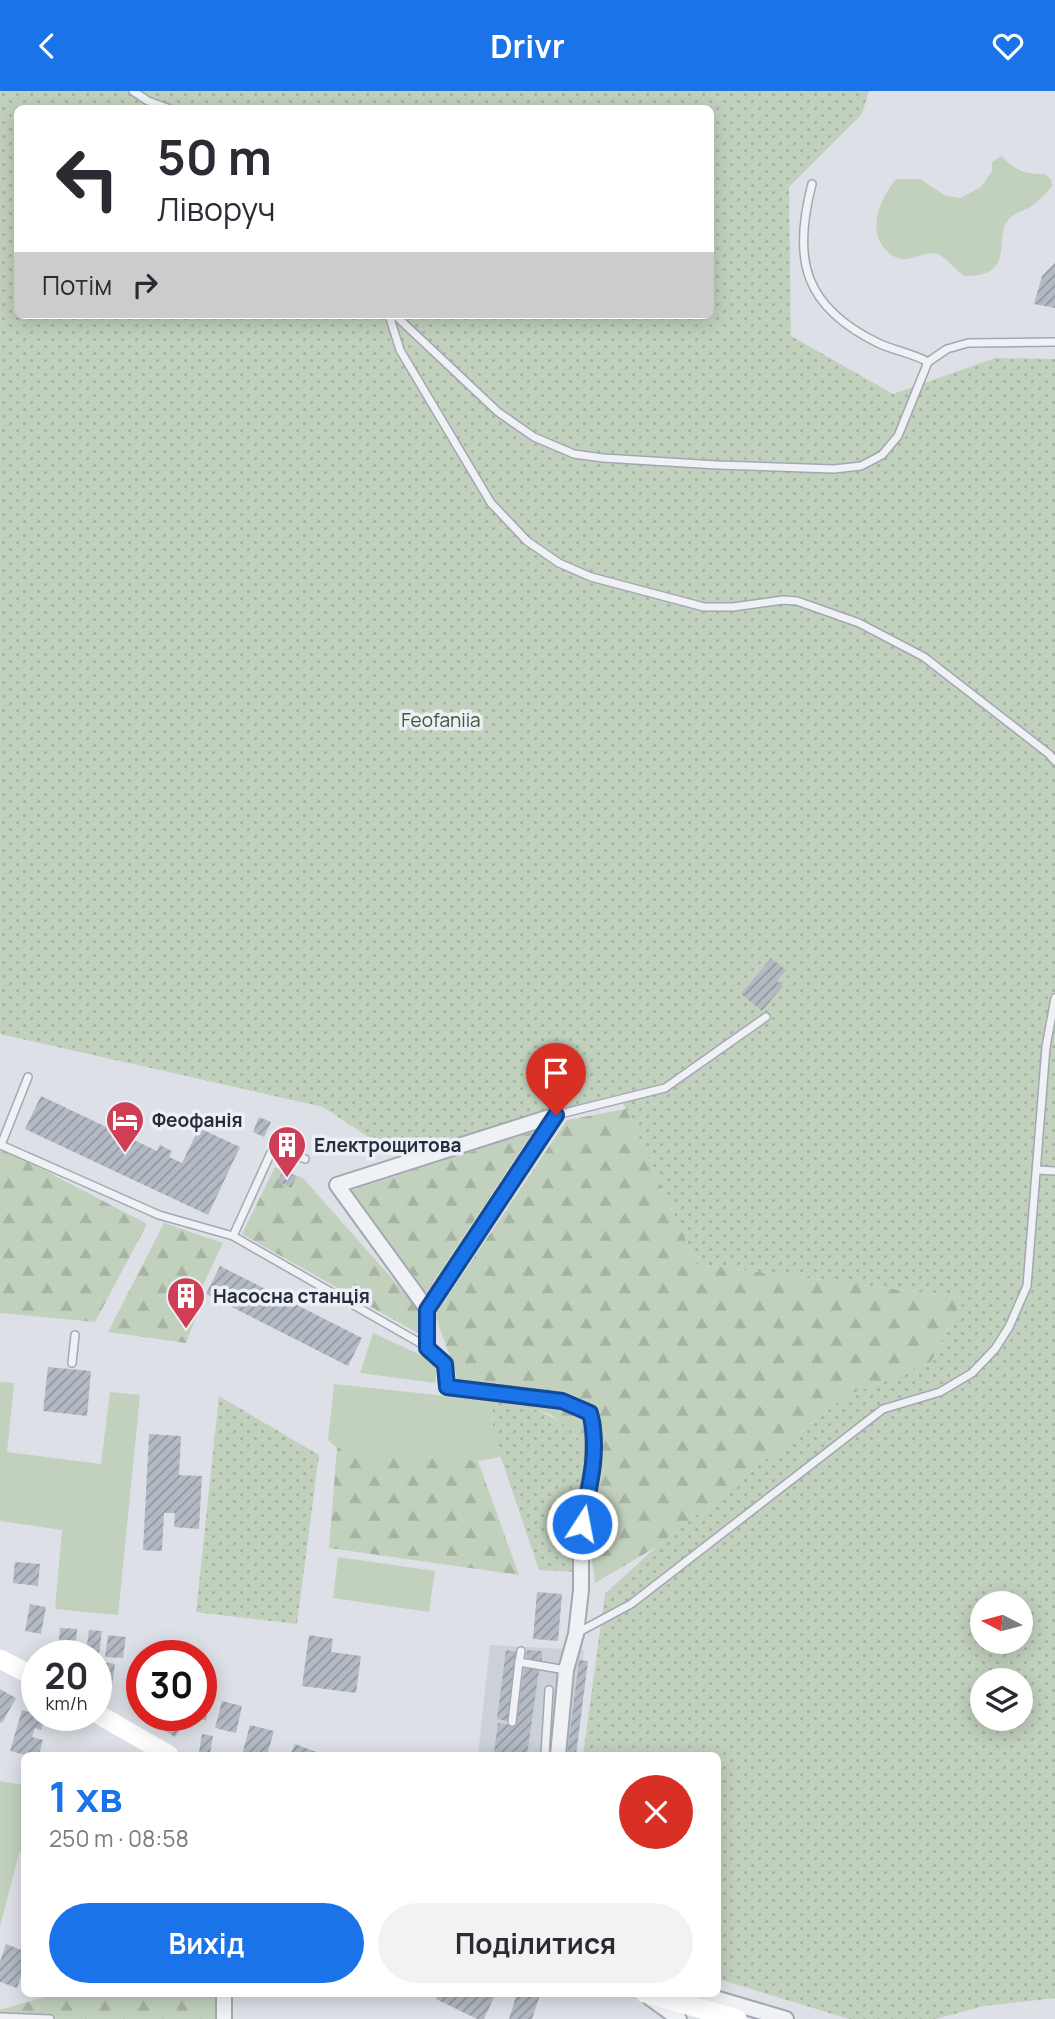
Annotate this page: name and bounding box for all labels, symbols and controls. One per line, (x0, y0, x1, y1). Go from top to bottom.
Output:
text: Drivr (490, 24, 565, 68)
icon: back (28, 27, 66, 65)
icon: heart (989, 27, 1027, 65)
text: 50 m (157, 123, 272, 190)
icon: left (42, 133, 133, 224)
text: Ліворуч (157, 187, 276, 231)
icon: right (126, 266, 164, 304)
text: Потім (42, 267, 112, 303)
park label: Feofaniia (401, 707, 481, 733)
pin (526, 1043, 586, 1115)
icon: arrive (537, 1054, 575, 1092)
hotel icon: Феофанія (104, 1099, 146, 1154)
place label: Феофанія (152, 1107, 243, 1133)
building icon: Електрощитова (266, 1124, 308, 1179)
place label: Електрощитова (314, 1132, 461, 1158)
building icon: Насосна станція (165, 1275, 207, 1330)
place label: Насосна станція (213, 1283, 370, 1309)
position arrow (545, 1487, 619, 1561)
north arrow (970, 1591, 1032, 1654)
map controls (970, 1591, 1033, 1731)
speed limit sign: 30 (126, 1640, 217, 1731)
text: 20 (45, 1652, 88, 1700)
button: layers (970, 1668, 1033, 1731)
text: km/h (46, 1691, 87, 1715)
text: 1 хв (49, 1767, 123, 1825)
button: close (619, 1775, 693, 1849)
text: 250 m · 08:58 (49, 1822, 189, 1854)
button: Вихід (49, 1903, 364, 1983)
button: Поділитися (378, 1903, 693, 1983)

